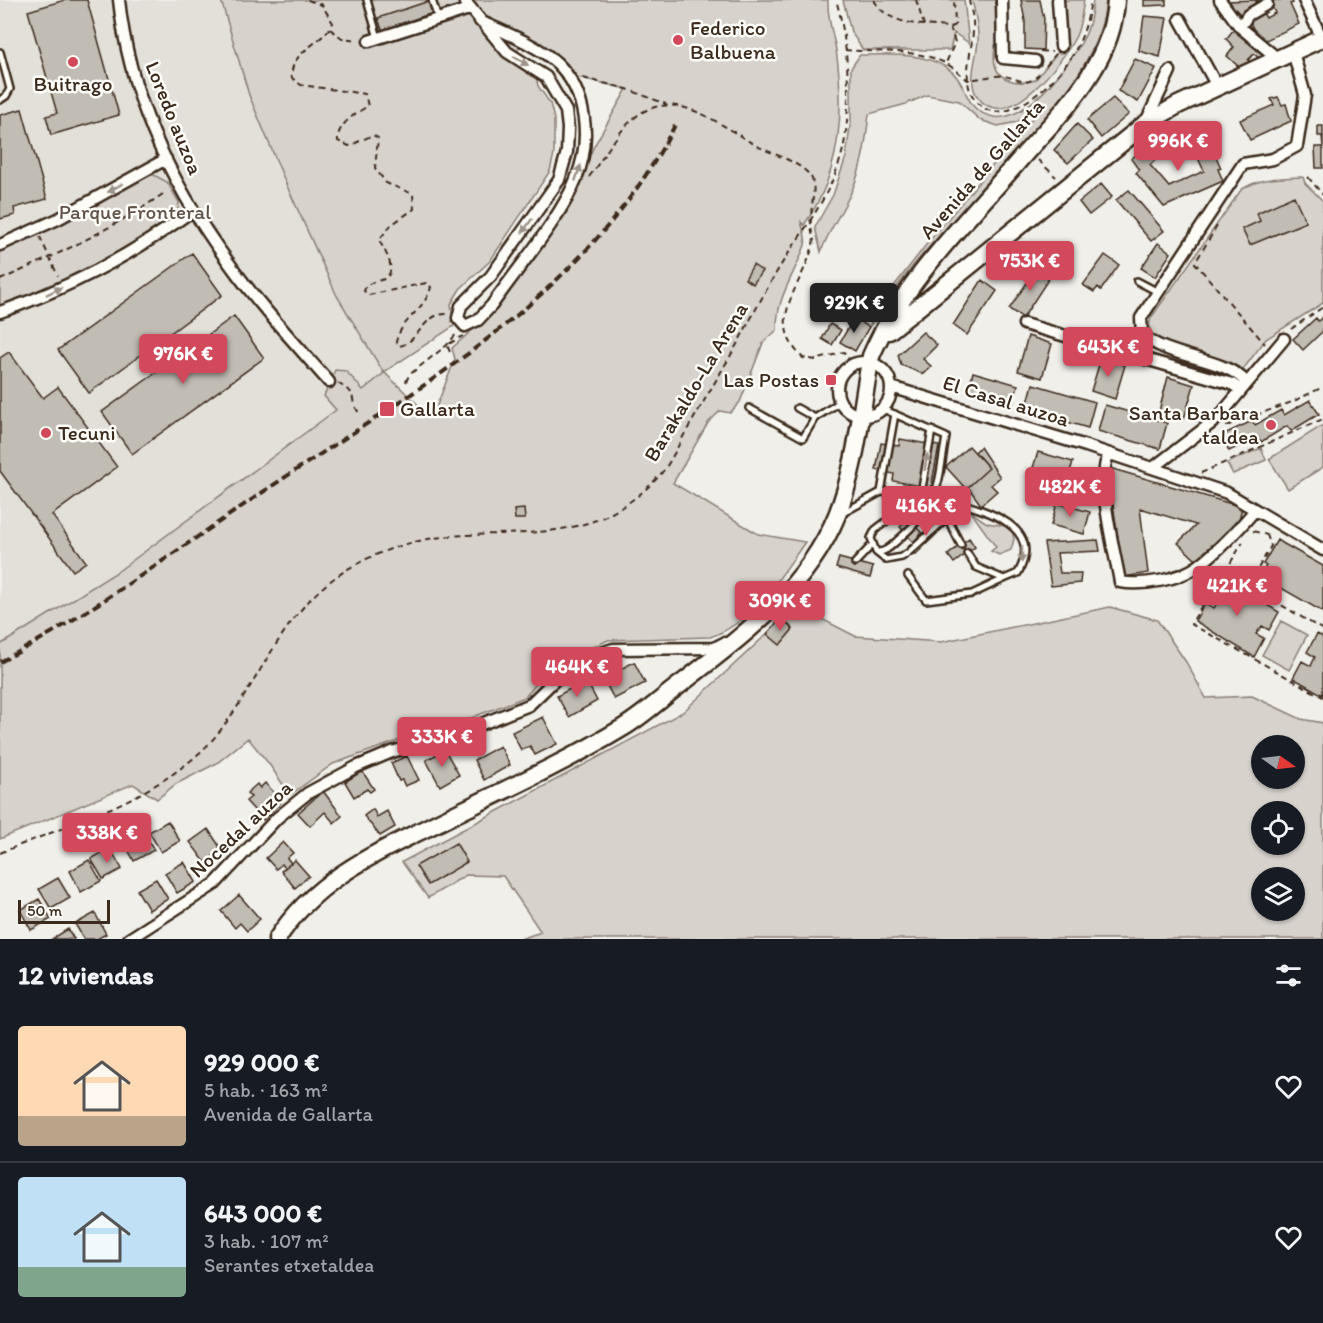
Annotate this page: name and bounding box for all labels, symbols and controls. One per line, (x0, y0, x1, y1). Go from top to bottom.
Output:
place label: Federico Balbuena (690, 15, 776, 64)
marker: Federico Balbuena (671, 33, 685, 47)
marker: Buitrago (66, 55, 80, 69)
one-way arrow (513, 56, 529, 67)
street label: Loredo auzoa (140, 57, 209, 178)
place label: Buitrago (34, 71, 112, 96)
street label: Avenida de Gallarta (914, 93, 1049, 244)
pin: 996K € (1129, 121, 1227, 172)
text: 996K € (1148, 128, 1208, 152)
one-way arrow (573, 164, 583, 182)
one-way arrow (106, 183, 123, 193)
park label: Parque Fronteral (59, 199, 211, 224)
one-way arrow (521, 217, 533, 233)
pin: 753K € (981, 241, 1079, 292)
text: 753K € (1000, 248, 1060, 272)
pin: 929K € (805, 283, 903, 334)
one-way arrow (46, 286, 63, 295)
text: 929K € (824, 290, 884, 314)
street label: Barakaldo-La Arena (638, 298, 753, 466)
pin: 643K € (1059, 327, 1157, 378)
pin: 976K € (134, 334, 232, 385)
text: 643K € (1077, 334, 1139, 358)
text: 976K € (153, 341, 213, 365)
place label: Las Postas (723, 367, 819, 392)
street label: El Casal auzoa (940, 369, 1072, 432)
marker: Las Postas (824, 373, 838, 387)
place label: Gallarta (400, 396, 475, 421)
marker: Gallarta (378, 400, 396, 418)
place label: Santa Barbara taldea (1129, 400, 1259, 449)
marker: Santa Barbara taldea (1264, 418, 1278, 432)
place label: Tecuni (58, 420, 116, 445)
marker: Tecuni (39, 426, 53, 440)
one-way arrow (922, 452, 931, 471)
pin: 482K € (1021, 467, 1119, 518)
text: 482K € (1039, 474, 1101, 498)
pin: 416K € (877, 486, 975, 537)
text: 416K € (896, 493, 956, 517)
one-way arrow (1017, 544, 1027, 563)
pin: 421K € (1188, 566, 1286, 617)
text: 421K € (1207, 573, 1267, 597)
pin: 309K € (731, 581, 829, 632)
text: 309K € (749, 588, 811, 612)
pin: 464K € (528, 647, 626, 698)
text: 464K € (545, 654, 609, 678)
pin: 333K € (393, 717, 491, 768)
text: 333K € (411, 724, 473, 748)
north arrow (1251, 735, 1305, 789)
map controls (1251, 735, 1305, 921)
street label: Nocedal auzoa (184, 775, 297, 883)
button: locate (1251, 801, 1305, 855)
pin: 338K € (58, 813, 156, 864)
text: 338K € (76, 820, 138, 844)
button: layers (1251, 867, 1305, 921)
scale bar (18, 897, 110, 924)
text: 50 m (27, 901, 62, 920)
text: 12 viviendas (18, 959, 154, 991)
icon: filters (1272, 959, 1305, 992)
text: 929 000 € (204, 1046, 319, 1078)
icon: home (66, 1050, 138, 1122)
icon: heart (1272, 1070, 1305, 1103)
text: 5 hab. · 163 m² (204, 1078, 328, 1102)
text: Avenida de Gallarta (204, 1102, 373, 1126)
text: 643 000 € (204, 1197, 322, 1229)
icon: home (66, 1201, 138, 1273)
icon: heart (1272, 1221, 1305, 1254)
text: 3 hab. · 107 m² (204, 1229, 329, 1253)
text: Serantes etxetaldea (204, 1253, 374, 1277)

